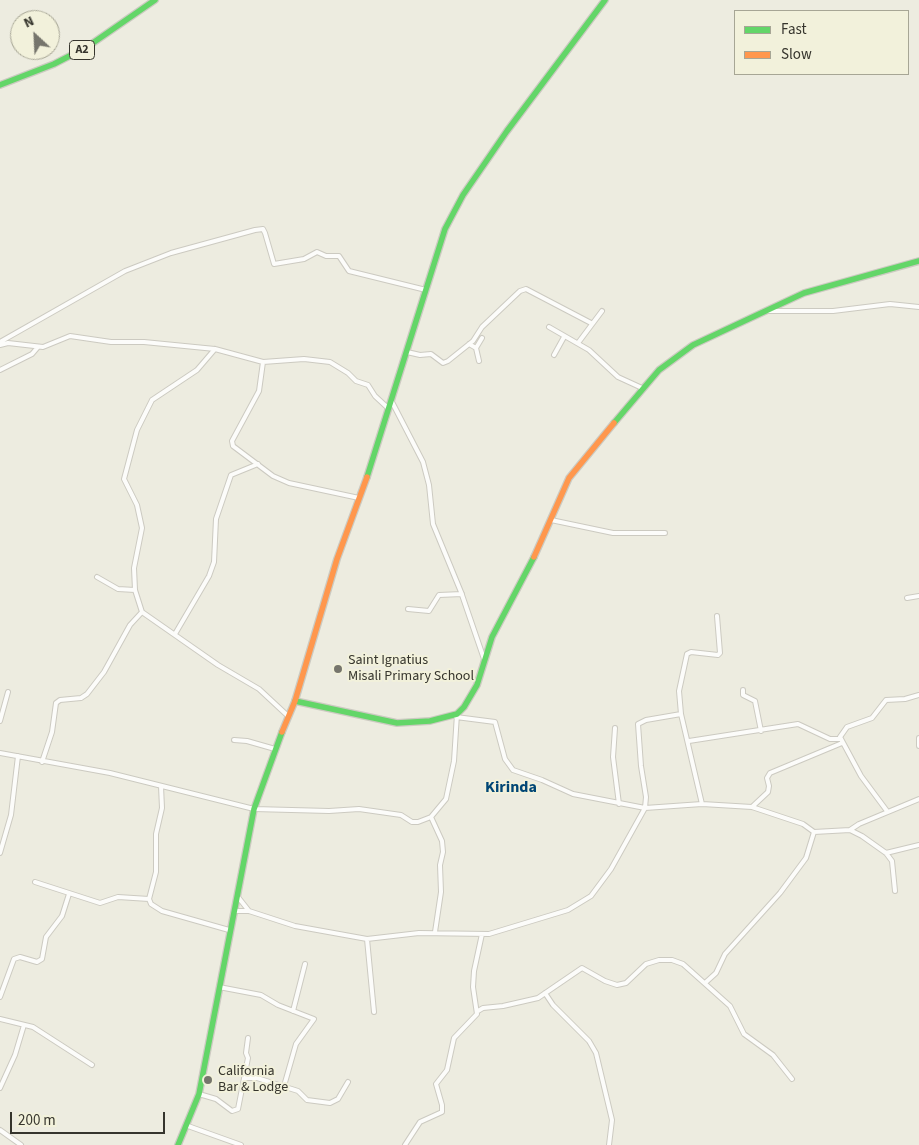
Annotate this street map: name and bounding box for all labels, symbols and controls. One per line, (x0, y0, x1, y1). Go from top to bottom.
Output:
north arrow (10, 10, 60, 60)
legend (734, 10, 909, 75)
text: N (21, 11, 38, 33)
text: Fast (781, 19, 807, 40)
road number: A2 (70, 40, 94, 60)
text: Slow (781, 44, 812, 65)
place label: Saint Ignatius Misali Primary School (348, 653, 474, 686)
marker: Saint Ignatius Misali Primary School (332, 663, 344, 675)
district label: Kirinda (485, 778, 537, 798)
place label: California Bar & Lodge (218, 1064, 288, 1096)
marker: California Bar & Lodge (202, 1074, 214, 1086)
scale bar (12, 1102, 168, 1134)
text: 200 m (18, 1110, 56, 1131)

